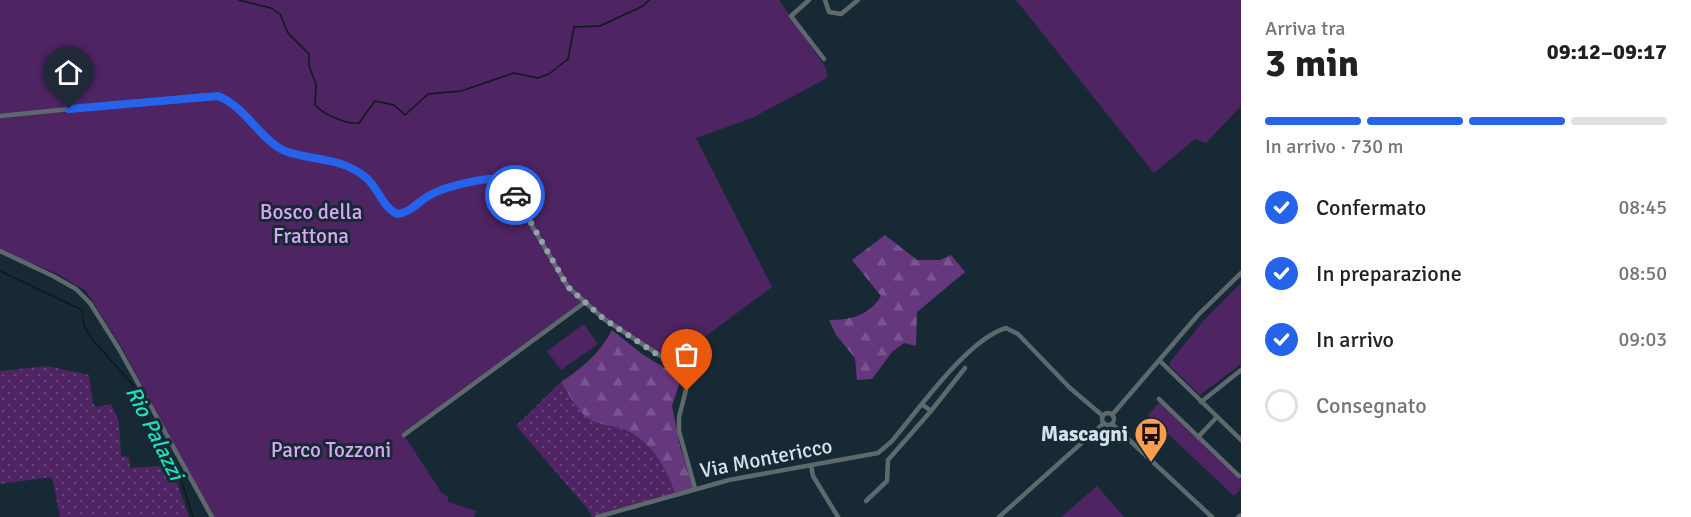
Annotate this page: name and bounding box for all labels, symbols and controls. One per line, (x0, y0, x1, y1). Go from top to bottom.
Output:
text: Arriva tra (1265, 16, 1345, 41)
text: 09:12–09:17 (1547, 38, 1667, 65)
text: 3 min (1265, 39, 1359, 87)
pin (43, 47, 94, 109)
icon: home (52, 56, 85, 89)
text: In arrivo · 730 m (1265, 134, 1403, 159)
courier (485, 165, 545, 225)
icon: car (499, 179, 532, 212)
icon: check (1265, 191, 1298, 224)
text: Confermato (1316, 194, 1426, 221)
text: 08:45 (1618, 195, 1667, 220)
park label: Bosco della Frattona (260, 199, 362, 249)
icon: check (1265, 257, 1298, 290)
text: In preparazione (1316, 260, 1462, 287)
text: 08:50 (1618, 261, 1667, 286)
icon: check (1265, 323, 1298, 356)
text: In arrivo (1316, 326, 1394, 353)
text: 09:03 (1618, 327, 1667, 352)
pin (661, 329, 712, 391)
icon: bag (670, 338, 703, 371)
water label: Rio Palazzi (120, 381, 191, 486)
text: Consegnato (1316, 392, 1427, 419)
bus stop icon: Mascagni (1133, 416, 1169, 463)
place label: Mascagni (1041, 421, 1128, 447)
street label: Via Montericco (698, 432, 834, 484)
park label: Parco Tozzoni (271, 437, 391, 463)

